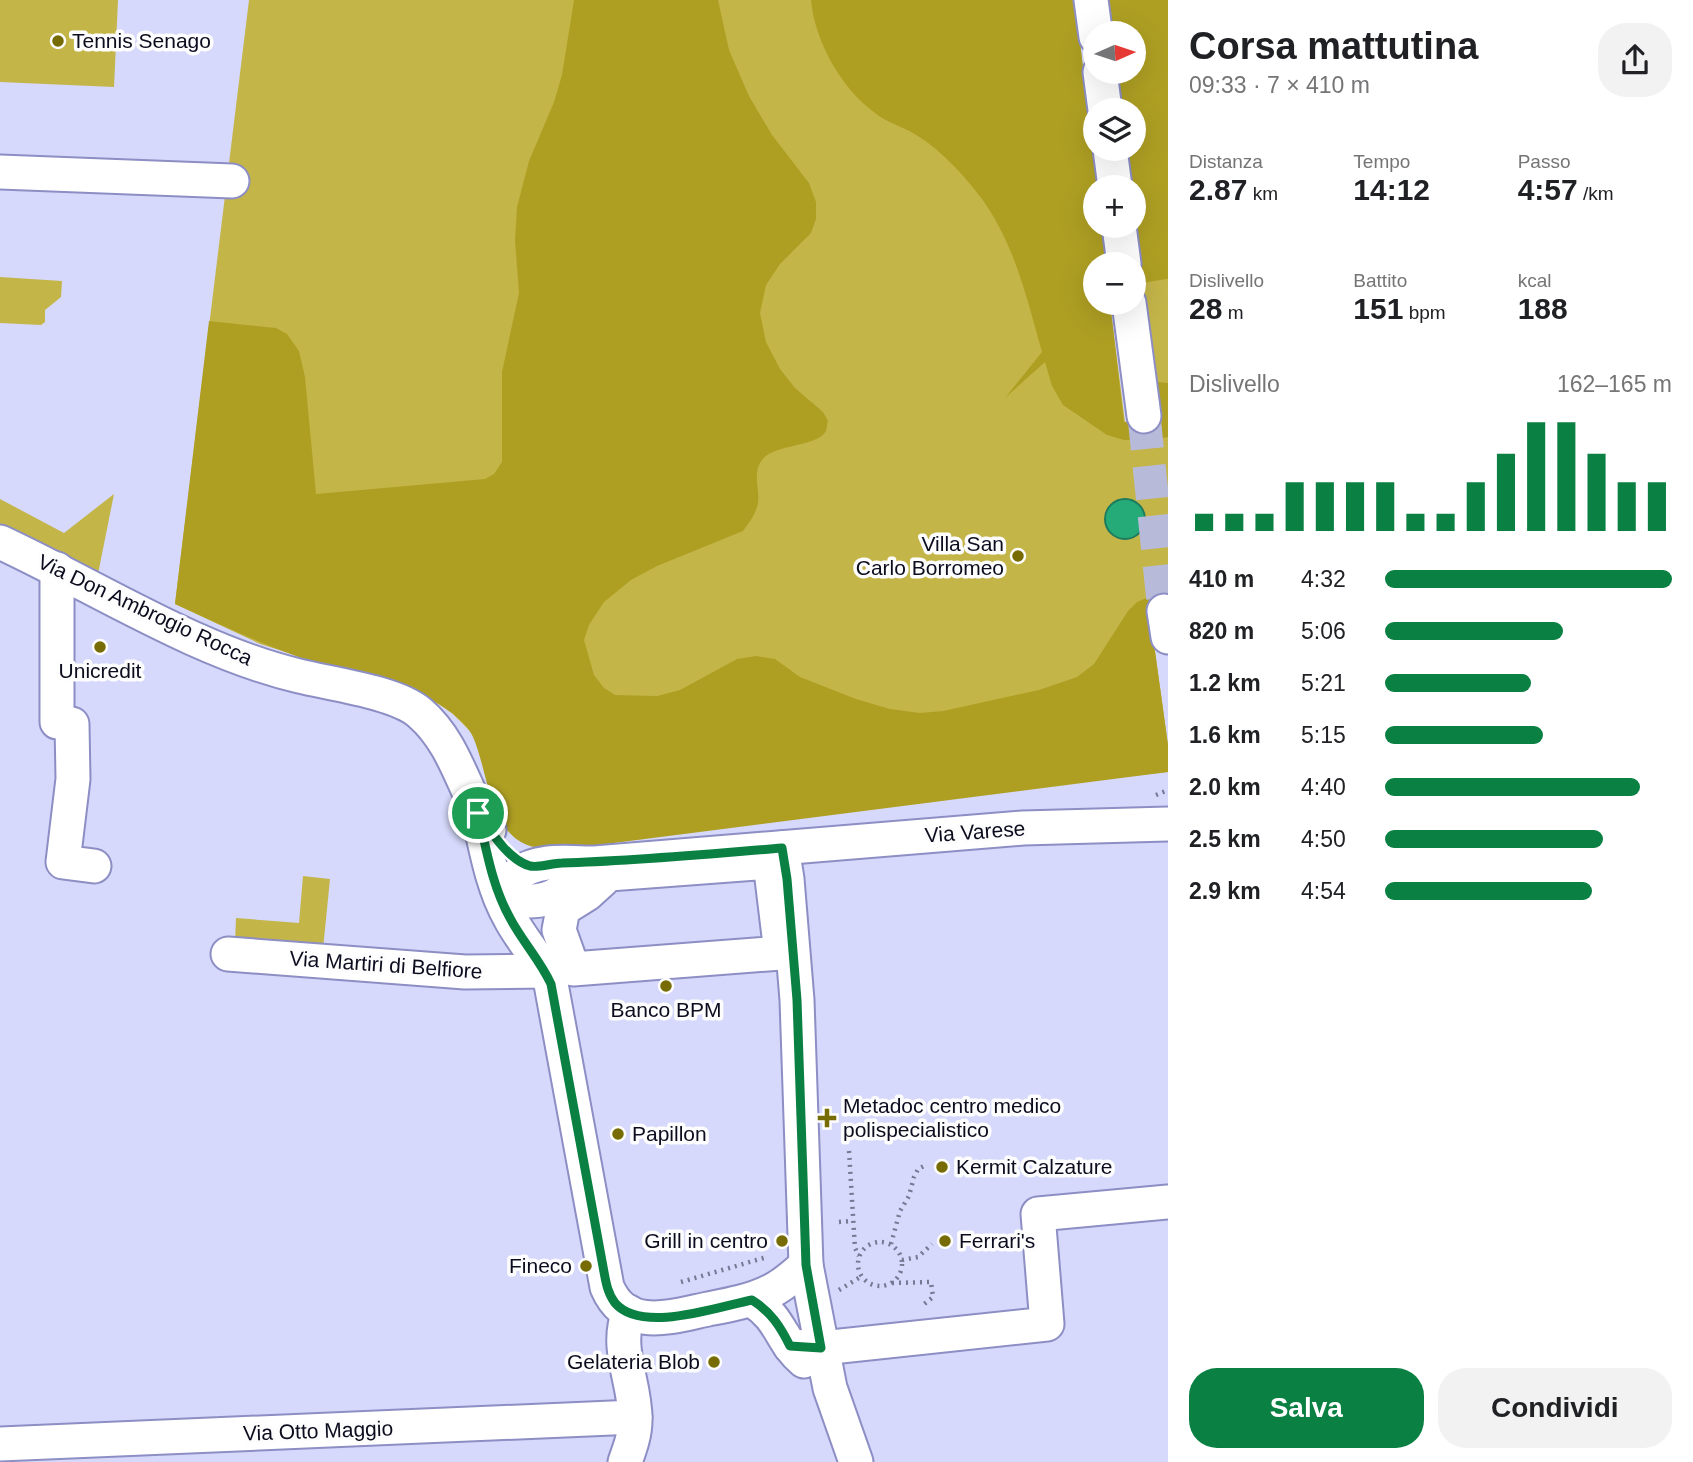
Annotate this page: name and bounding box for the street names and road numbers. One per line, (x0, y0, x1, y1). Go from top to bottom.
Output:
street label: Via Don Ambrogio Rocca (34, 550, 257, 670)
street label: Via Varese (924, 817, 1026, 846)
street label: Via Martiri di Belfiore (289, 946, 483, 983)
street label: Via Otto Maggio (243, 1416, 393, 1445)

